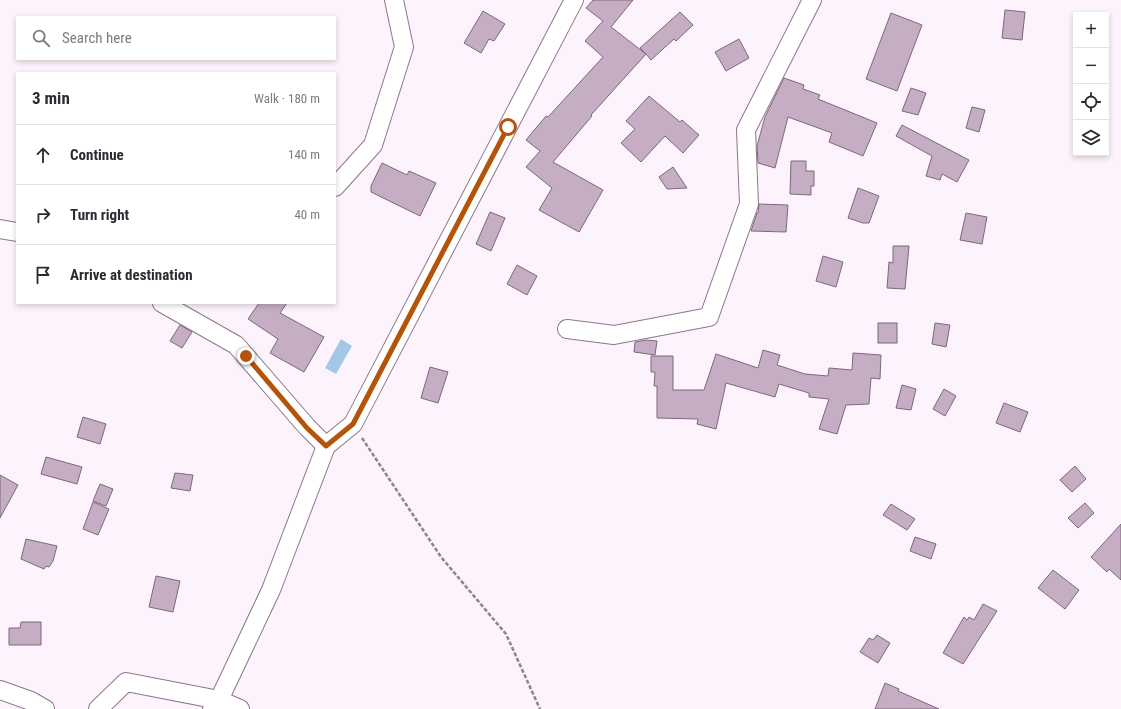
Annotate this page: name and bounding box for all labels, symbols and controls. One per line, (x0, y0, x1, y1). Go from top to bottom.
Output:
map controls (1073, 12, 1109, 156)
button: + (1073, 12, 1109, 48)
search box (16, 16, 336, 60)
icon: search (30, 27, 52, 49)
text: Search here (62, 29, 132, 47)
button: − (1073, 48, 1109, 84)
button: locate (1073, 84, 1109, 120)
text: 3 min (32, 88, 70, 108)
text: Walk · 180 m (254, 91, 320, 106)
route start (499, 118, 517, 136)
button: layers (1073, 120, 1109, 156)
icon: ahead (32, 144, 54, 166)
text: Continue (70, 146, 124, 164)
text: 140 m (288, 147, 320, 162)
icon: right (32, 204, 54, 226)
text: Turn right (70, 206, 129, 224)
text: 40 m (294, 207, 320, 222)
icon: arrive (32, 264, 54, 286)
text: Arrive at destination (70, 266, 193, 284)
route end (237, 347, 255, 365)

